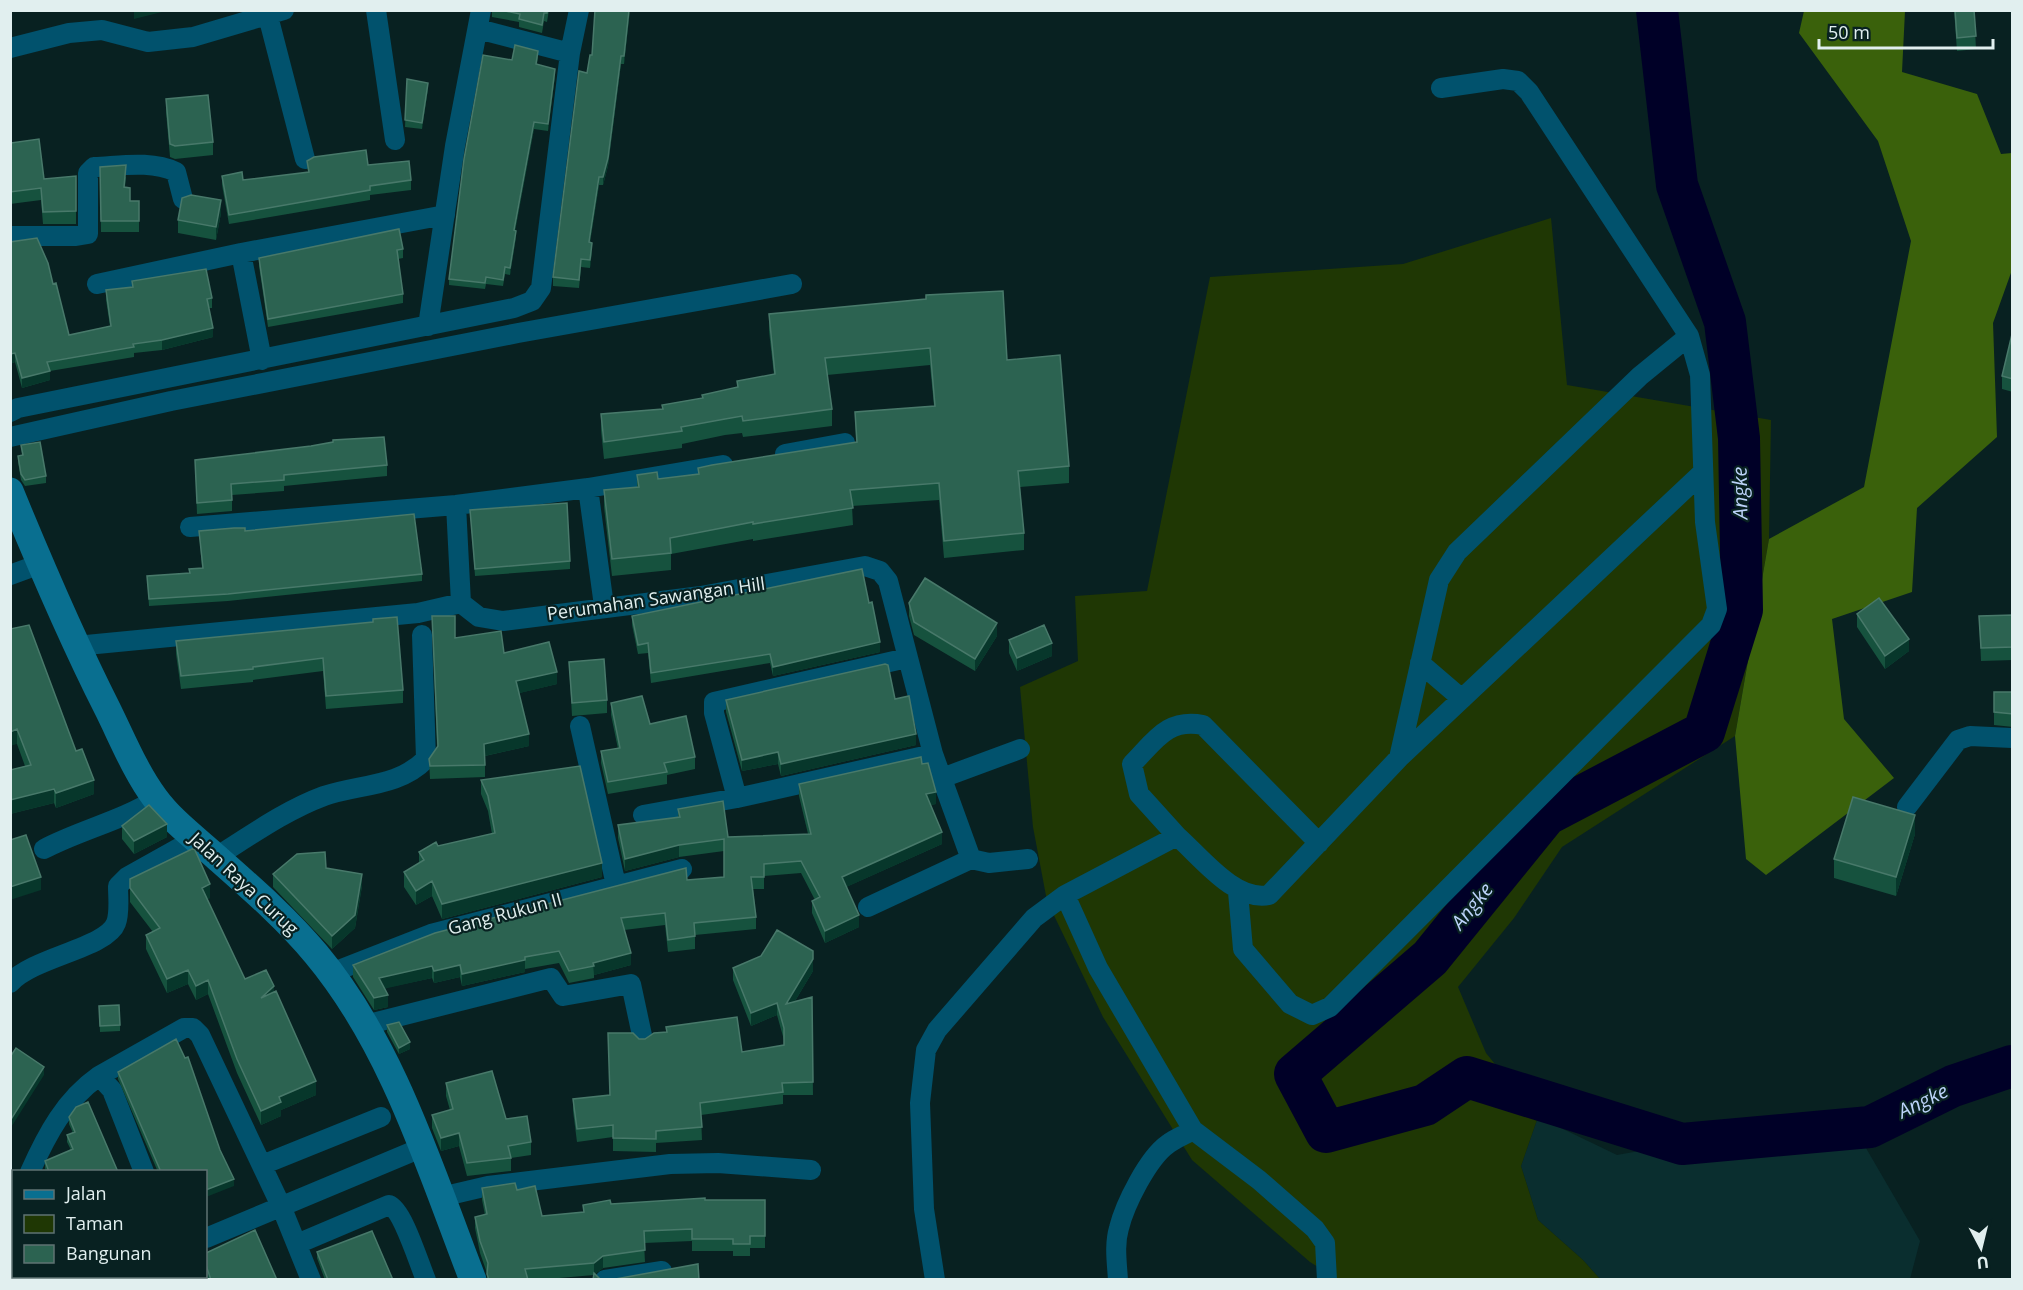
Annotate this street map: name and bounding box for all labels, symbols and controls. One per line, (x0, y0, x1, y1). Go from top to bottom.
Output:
scale bar (1819, 12, 1993, 50)
text: 50 m (1828, 20, 1870, 44)
water label: Angke (1726, 466, 1753, 522)
street label: Perumahan Sawangan Hill (545, 571, 766, 625)
street label: Jalan Raya Curug (184, 825, 304, 940)
water label: Angke (1443, 877, 1499, 936)
street label: Gang Rukun II (445, 886, 564, 940)
water label: Angke (1891, 1077, 1952, 1125)
legend (12, 1170, 207, 1278)
text: Jalan (64, 1181, 106, 1205)
text: Taman (66, 1211, 124, 1235)
north arrow (1951, 1218, 2011, 1278)
text: Bangunan (66, 1241, 152, 1265)
text: U (1975, 1251, 1990, 1275)

